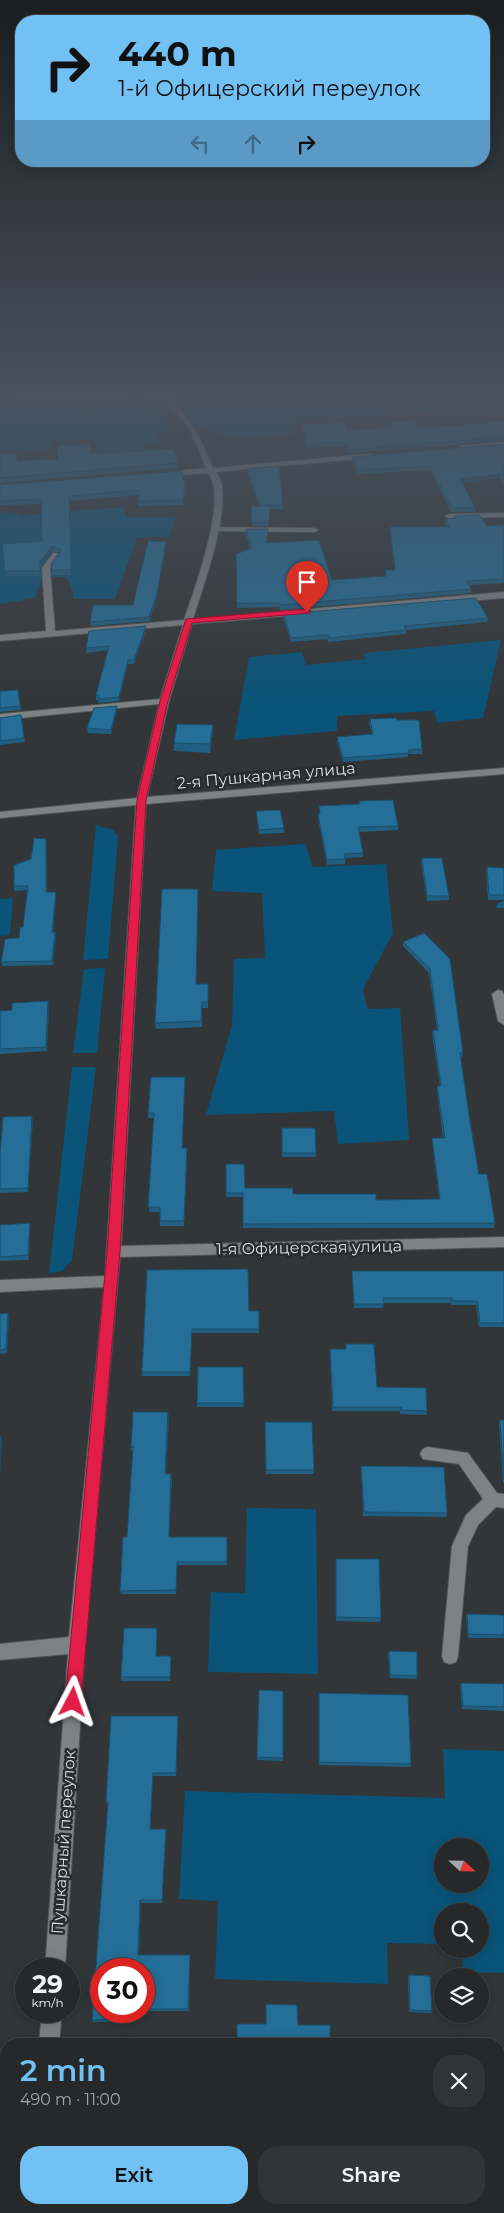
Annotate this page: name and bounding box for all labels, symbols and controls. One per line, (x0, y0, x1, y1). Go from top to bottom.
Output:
text: 440 m (118, 32, 237, 75)
icon: right (35, 35, 100, 100)
text: 1-й Офицерский переулок (118, 75, 421, 102)
icon: left (186, 130, 214, 158)
icon: ahead (239, 130, 267, 158)
icon: right (292, 130, 320, 158)
pin (286, 561, 328, 612)
icon: arrive (293, 568, 321, 596)
street label: 2-я Пушкарная улица (176, 758, 356, 793)
street label: 1-я Офицерская улица (216, 1236, 402, 1259)
position arrow (46, 1675, 98, 1727)
street label: Пушкарный переулок (48, 1749, 79, 1935)
north arrow (434, 1838, 489, 1892)
map controls (434, 1838, 489, 2023)
button: search (434, 1903, 489, 1958)
speed limit sign: 30 (90, 1958, 155, 2023)
button: layers (434, 1968, 489, 2023)
text: 29 (32, 1969, 63, 1999)
text: km/h (31, 1995, 64, 2010)
text: 2 min (20, 2052, 107, 2089)
button: close (433, 2055, 485, 2107)
text: 490 m · 11:00 (20, 2090, 121, 2109)
button: Exit (20, 2146, 248, 2204)
button: Share (258, 2146, 485, 2204)

